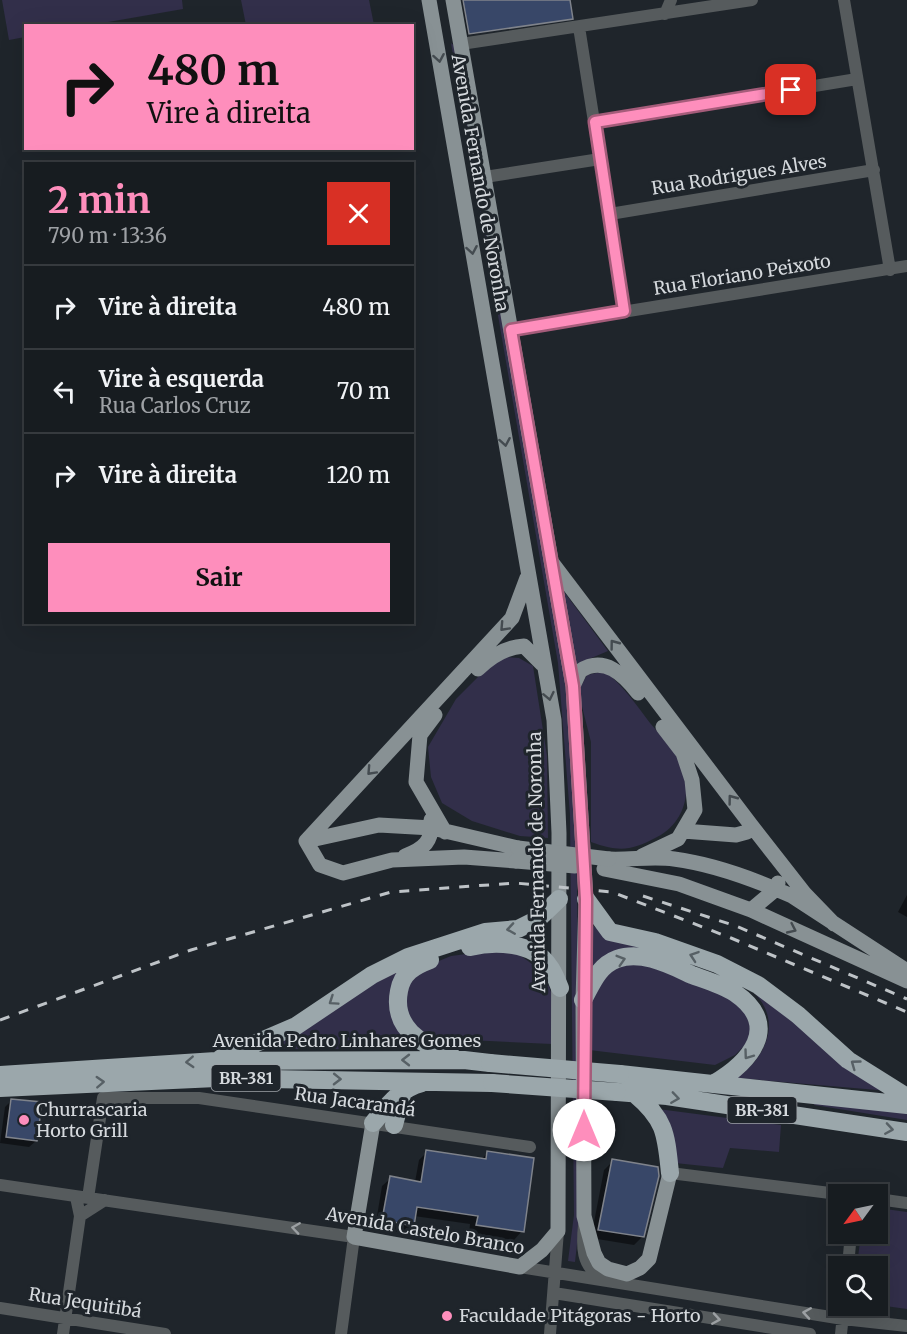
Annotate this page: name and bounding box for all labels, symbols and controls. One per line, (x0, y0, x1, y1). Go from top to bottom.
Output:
text: 480 m (147, 44, 279, 96)
icon: right (48, 48, 126, 126)
street label: Avenida Fernando de Noronha (446, 51, 515, 314)
one-way arrow (432, 52, 445, 62)
pin (765, 64, 816, 115)
icon: arrive (774, 73, 807, 106)
text: Vire à direita (147, 96, 311, 130)
street label: Rua Rodrigues Alves (650, 149, 828, 200)
text: 2 min (48, 178, 151, 223)
button: close (327, 182, 390, 245)
text: 790 m · 13:36 (48, 223, 167, 248)
one-way arrow (465, 244, 478, 254)
street label: Rua Floriano Peixoto (652, 249, 832, 300)
icon: right (48, 291, 81, 324)
text: Vire à direita (99, 293, 237, 321)
text: 480 m (322, 293, 390, 321)
text: Vire à esquerda (99, 365, 264, 393)
icon: left (48, 375, 81, 408)
text: 70 m (337, 377, 390, 405)
text: Rua Carlos Cruz (99, 393, 251, 418)
one-way arrow (498, 437, 511, 447)
icon: right (48, 459, 81, 492)
text: Vire à direita (99, 461, 237, 489)
text: 120 m (326, 461, 390, 489)
button: Sair (48, 543, 390, 612)
one-way arrow (500, 621, 511, 631)
one-way arrow (610, 640, 621, 651)
one-way arrow (541, 691, 554, 701)
street label: Avenida Fernando de Noronha (523, 731, 550, 994)
one-way arrow (368, 763, 379, 774)
one-way arrow (728, 795, 739, 806)
one-way arrow (507, 922, 517, 935)
one-way arrow (785, 922, 796, 934)
one-way arrow (690, 951, 700, 964)
one-way arrow (615, 955, 626, 967)
one-way arrow (328, 994, 339, 1005)
street label: Avenida Pedro Linhares Gomes (212, 1029, 481, 1052)
one-way arrow (744, 1049, 755, 1060)
one-way arrow (401, 1054, 410, 1066)
one-way arrow (185, 1056, 194, 1069)
one-way arrow (850, 1060, 861, 1071)
road number: BR-381 (212, 1065, 280, 1091)
one-way arrow (333, 1073, 342, 1085)
one-way arrow (96, 1075, 105, 1088)
street label: Rua Jacarandá (293, 1082, 418, 1121)
one-way arrow (671, 1091, 680, 1103)
road number: BR-381 (728, 1097, 796, 1123)
place label: Churrascaria Horto Grill (36, 1098, 148, 1142)
position arrow (552, 1098, 616, 1162)
marker: Churrascaria Horto Grill (17, 1113, 31, 1127)
one-way arrow (883, 1122, 893, 1135)
north arrow (828, 1184, 888, 1244)
map controls (828, 1184, 888, 1316)
street label: Avenida Castelo Branco (323, 1202, 526, 1259)
one-way arrow (291, 1223, 301, 1235)
button: search (828, 1256, 888, 1316)
street label: Rua Jequitibá (27, 1282, 144, 1323)
place label: Faculdade Pitágoras - Horto (459, 1304, 701, 1327)
one-way arrow (803, 1307, 812, 1319)
marker: Faculdade Pitágoras - Horto (440, 1309, 454, 1323)
one-way arrow (711, 1312, 721, 1325)

